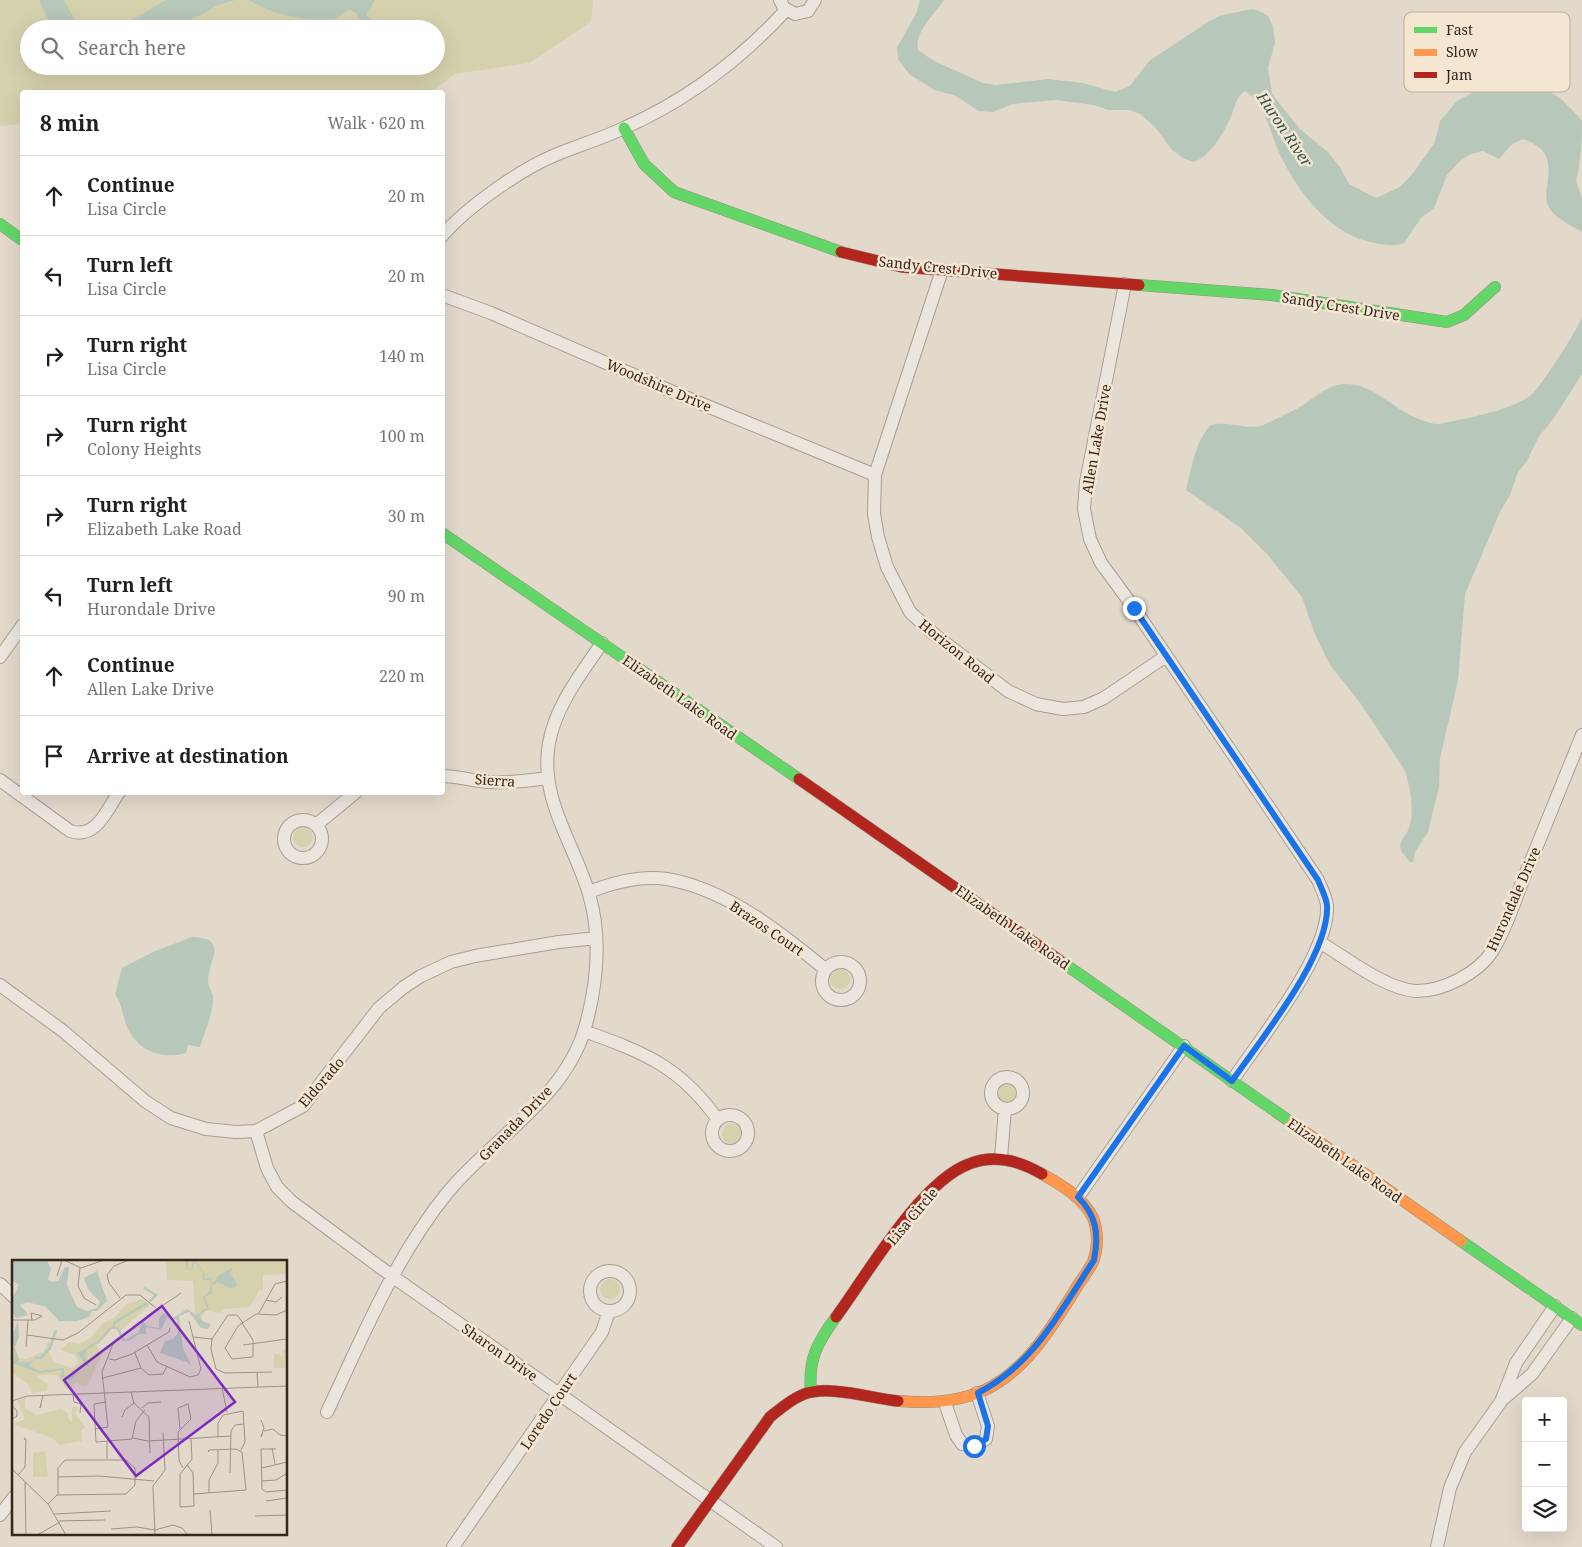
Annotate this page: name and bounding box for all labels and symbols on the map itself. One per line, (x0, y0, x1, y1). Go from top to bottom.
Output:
legend (1404, 12, 1570, 92)
text: Fast (1446, 20, 1473, 39)
text: Slow (1446, 42, 1479, 61)
text: Jam (1445, 65, 1472, 84)
water label: Huron River (1252, 87, 1318, 171)
street label: Sandy Crest Drive (878, 251, 998, 283)
street label: Sandy Crest Drive (1281, 287, 1401, 325)
street label: Woodshire Drive (603, 354, 715, 416)
street label: Allen Lake Drive (1077, 383, 1115, 495)
route end (1123, 597, 1146, 620)
street label: Horizon Road (915, 615, 999, 688)
street label: Elizabeth Lake Road (619, 650, 741, 744)
street label: Sierra (474, 769, 516, 791)
street label: Hurondale Drive (1481, 844, 1545, 954)
street label: Elizabeth Lake Road (952, 880, 1074, 974)
street label: Brazos Court (726, 896, 808, 960)
street label: Eldorado (294, 1053, 348, 1111)
street label: Granada Drive (474, 1081, 556, 1165)
street label: Elizabeth Lake Road (1284, 1113, 1406, 1207)
street label: Lisa Circle (882, 1183, 942, 1249)
inset map (12, 1260, 288, 1534)
street label: Sharon Drive (458, 1319, 542, 1385)
street label: Loredo Court (515, 1369, 581, 1453)
route start (963, 1435, 986, 1458)

